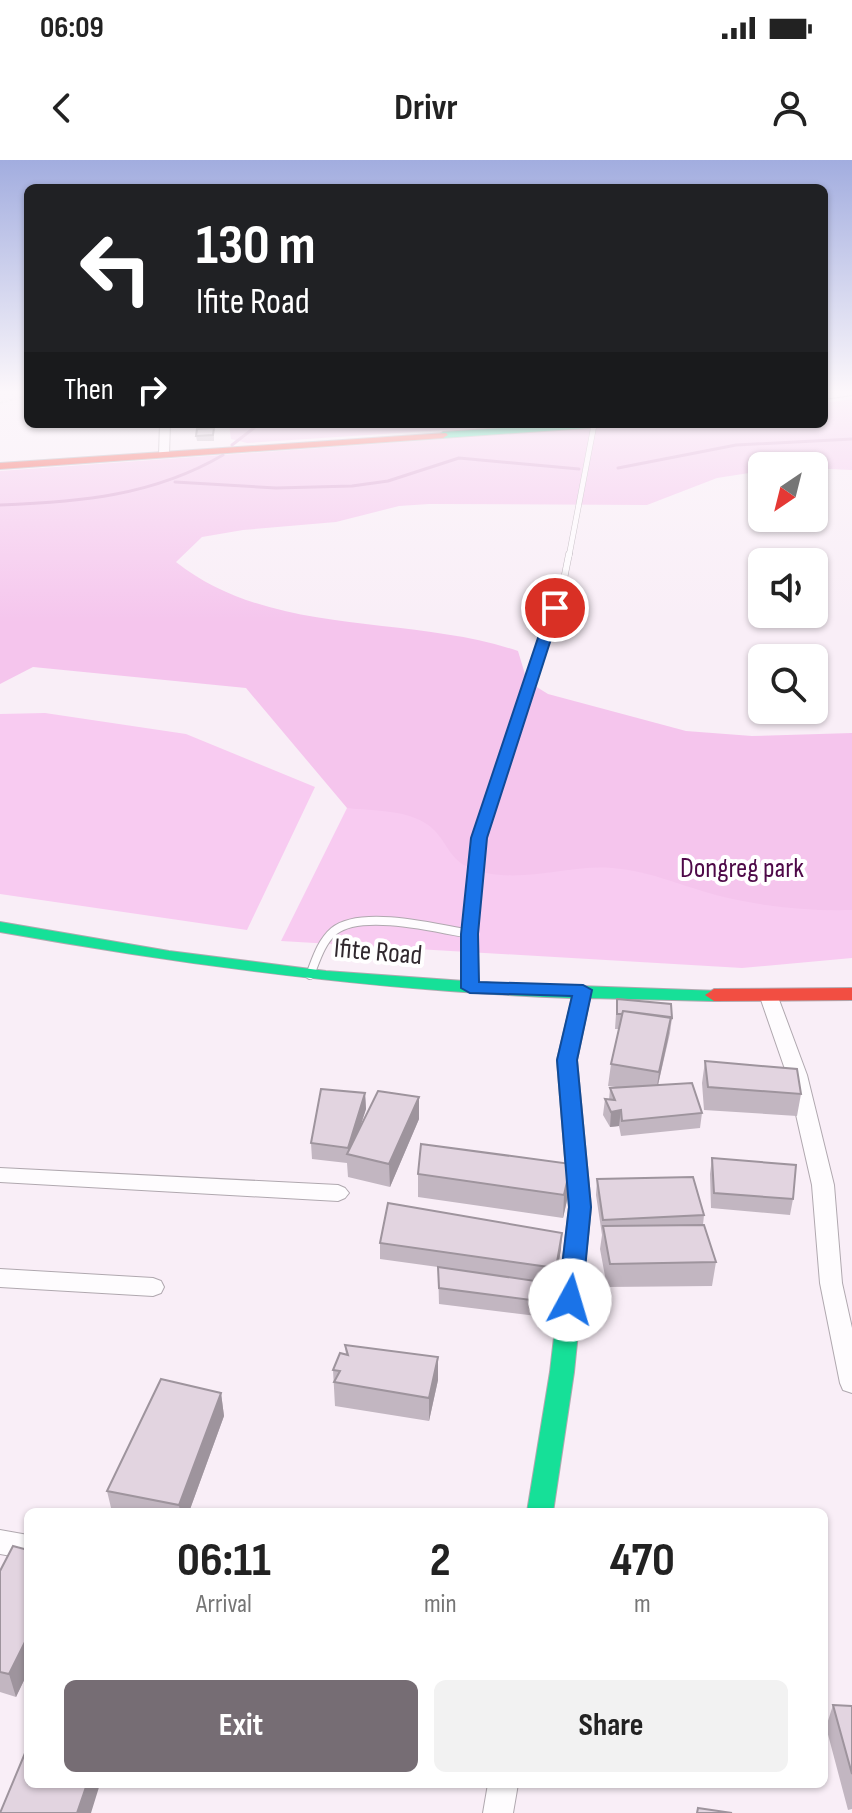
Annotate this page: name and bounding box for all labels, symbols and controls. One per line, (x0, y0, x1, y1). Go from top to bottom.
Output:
text: 06:09 (40, 10, 104, 46)
icon: back (40, 86, 84, 130)
icon: person (768, 86, 812, 130)
text: Drivr (394, 87, 458, 130)
text: 130 m (196, 213, 316, 280)
icon: left (64, 216, 168, 320)
text: Ifite Road (196, 281, 310, 324)
icon: right (130, 368, 174, 412)
text: Then (64, 372, 114, 408)
north arrow (748, 452, 828, 532)
map controls (748, 452, 828, 724)
button: sound (748, 548, 828, 628)
pin (521, 574, 589, 642)
icon: arrive (533, 586, 577, 630)
button: search (748, 644, 828, 724)
park label: Dongreg park (680, 852, 804, 885)
street label: Ifite Road (332, 932, 424, 972)
position arrow (528, 1258, 612, 1342)
text: 06:11 (177, 1532, 271, 1589)
text: 2 (430, 1532, 451, 1589)
text: 470 (610, 1532, 675, 1589)
text: Arrival (196, 1589, 252, 1620)
text: min (424, 1589, 457, 1620)
text: m (634, 1589, 651, 1620)
button: Exit (64, 1680, 418, 1772)
button: Share (434, 1680, 788, 1772)

